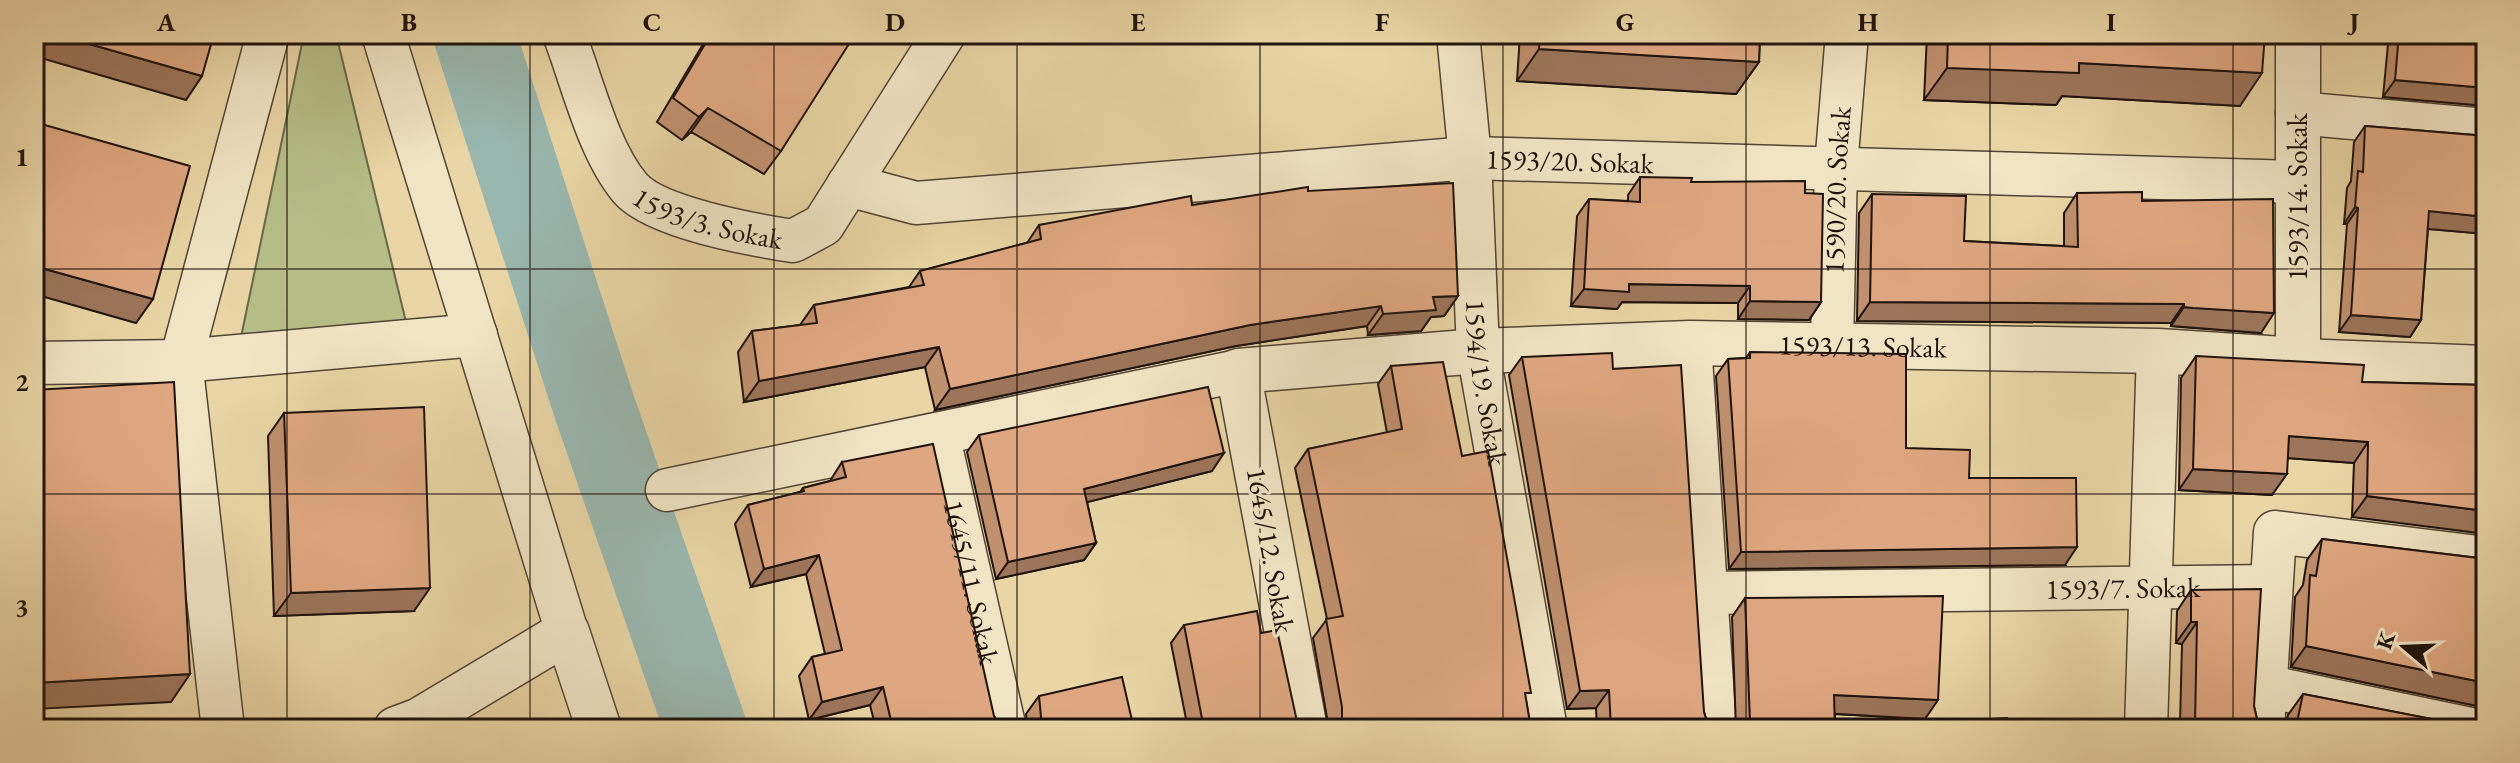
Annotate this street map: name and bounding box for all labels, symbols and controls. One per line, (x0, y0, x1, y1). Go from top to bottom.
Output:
text: A (156, 5, 176, 39)
text: B (401, 5, 417, 39)
text: C (643, 5, 661, 39)
text: D (885, 5, 905, 39)
text: E (1131, 5, 1146, 39)
text: F (1375, 5, 1389, 39)
text: G (1616, 5, 1635, 39)
text: H (1858, 5, 1879, 39)
text: I (2106, 5, 2116, 39)
text: J (2346, 5, 2359, 39)
street label: 1590/20. Sokak (1816, 104, 1859, 274)
street label: 1593/14. Sokak (2279, 112, 2315, 281)
text: 1 (15, 140, 29, 174)
street label: 1593/20. Sokak (1485, 140, 1655, 181)
street label: 1593/3. Sokak (626, 179, 786, 257)
street label: 1594/19. Sokak (1458, 299, 1516, 469)
street label: 1593/13. Sokak (1779, 327, 1948, 365)
text: 2 (15, 365, 29, 399)
street label: 1645/12. Sokak (1239, 464, 1303, 637)
street label: 1645/11. Sokak (936, 496, 1008, 669)
street label: 1593/7. Sokak (2046, 569, 2201, 607)
text: 3 (15, 590, 29, 624)
north arrow (2364, 607, 2444, 687)
text: K (2369, 628, 2402, 653)

